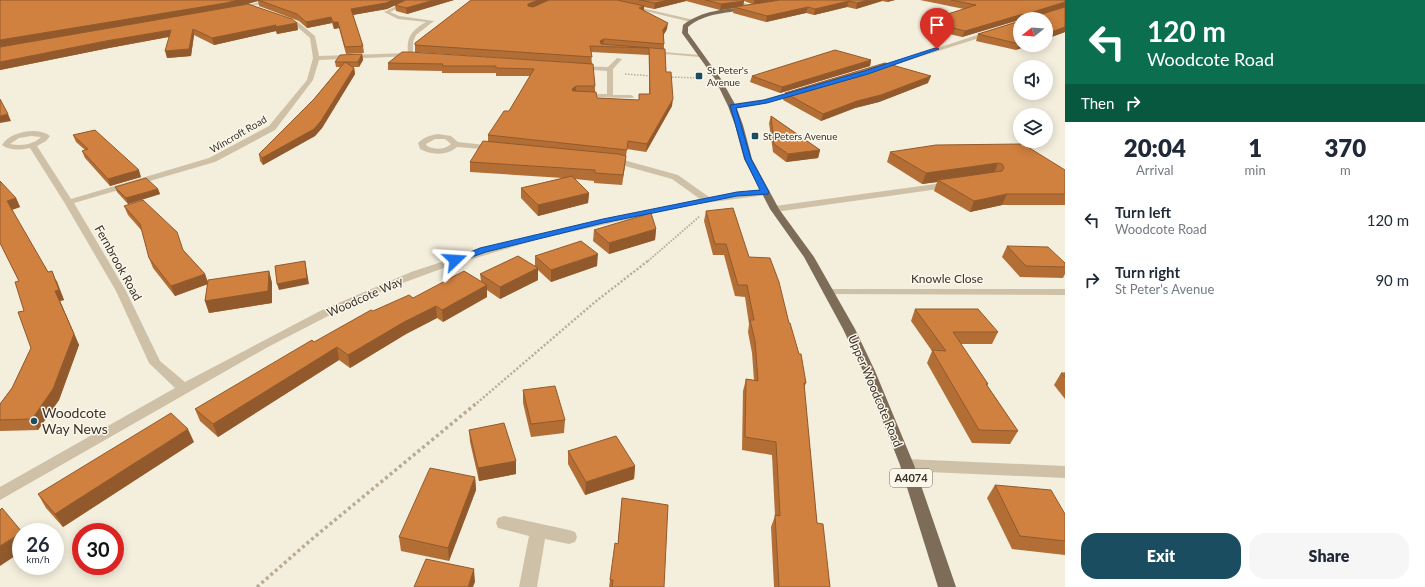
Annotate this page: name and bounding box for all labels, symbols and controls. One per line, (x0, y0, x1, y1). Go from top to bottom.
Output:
pin (920, 8, 954, 49)
north arrow (1013, 12, 1053, 52)
map controls (1013, 12, 1053, 148)
icon: arrive (926, 14, 948, 36)
text: 120 m (1147, 14, 1226, 48)
icon: left (1081, 16, 1133, 68)
text: Woodcote Road (1147, 48, 1274, 70)
button: sound (1013, 60, 1053, 100)
place label: St Peter's Avenue (707, 64, 748, 88)
marker: St Peter's Avenue (694, 71, 704, 81)
icon: right (1122, 92, 1144, 114)
text: Then (1081, 94, 1114, 112)
button: layers (1013, 108, 1053, 148)
street label: Wincroft Road (207, 113, 269, 155)
place label: St Peters Avenue (763, 130, 837, 142)
marker: St Peters Avenue (750, 131, 760, 141)
text: 20:04 (1124, 133, 1186, 162)
text: 1 (1248, 133, 1262, 162)
text: 370 (1324, 133, 1366, 162)
text: Arrival (1136, 162, 1174, 178)
text: min (1245, 162, 1266, 178)
text: m (1340, 162, 1351, 178)
text: Turn left (1115, 203, 1171, 221)
icon: left (1081, 209, 1103, 231)
text: 120 m (1367, 211, 1409, 229)
text: Woodcote Road (1115, 221, 1207, 237)
street label: Fernbrook Road (92, 222, 145, 303)
position arrow (434, 239, 476, 281)
text: Turn right (1115, 263, 1180, 281)
icon: right (1081, 269, 1103, 291)
street label: Knowle Close (911, 271, 983, 286)
text: 90 m (1375, 271, 1409, 289)
street label: Woodcote Way (324, 273, 406, 320)
text: St Peter's Avenue (1115, 281, 1214, 297)
street label: Upper Woodcote Road (845, 333, 906, 449)
place label: Woodcote Way News (42, 404, 108, 437)
marker: Woodcote Way News (29, 416, 39, 426)
road number: A4074 (890, 469, 932, 487)
speed limit sign: 30 (72, 523, 124, 575)
text: 26 (26, 532, 50, 556)
button: Exit (1081, 533, 1241, 579)
button: Share (1249, 533, 1409, 579)
text: km/h (26, 553, 50, 565)

